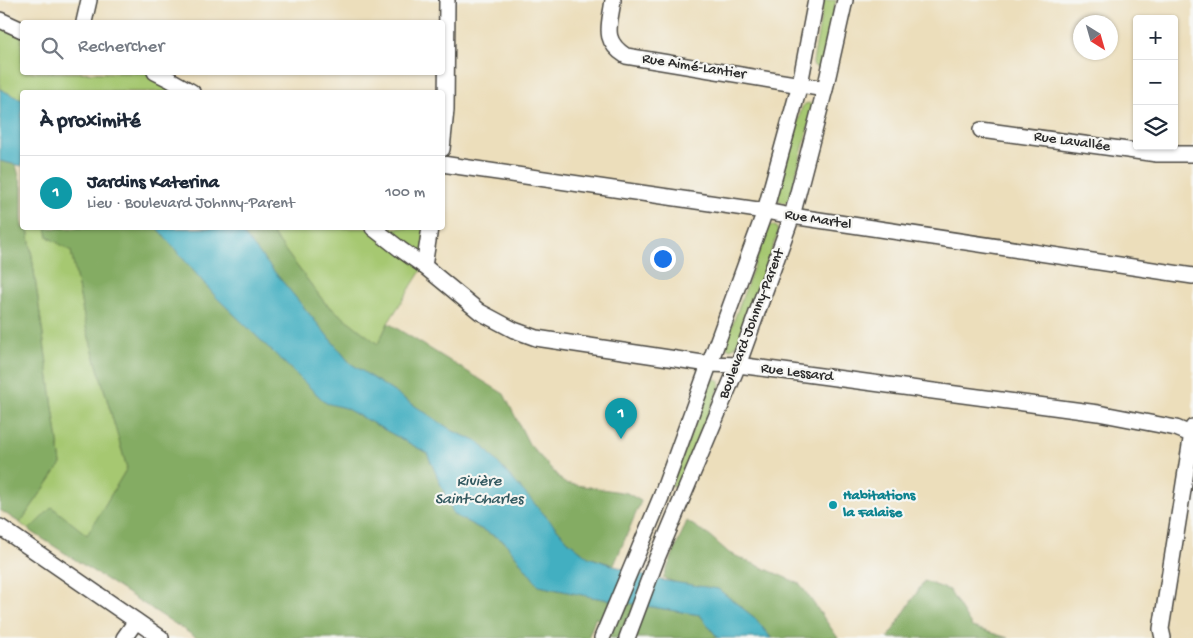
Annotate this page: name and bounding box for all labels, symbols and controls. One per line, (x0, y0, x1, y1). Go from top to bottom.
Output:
north arrow (1073, 15, 1118, 60)
map controls (1133, 15, 1178, 150)
button: + (1133, 15, 1178, 60)
search box (20, 20, 445, 75)
icon: search (38, 34, 66, 62)
text: Rechercher (78, 36, 164, 59)
street label: Rue Aimé-Lantier (641, 50, 749, 84)
button: − (1133, 60, 1178, 105)
button: layers (1133, 105, 1178, 150)
text: À proximité (40, 110, 141, 135)
street label: Rue Lavallée (1033, 128, 1112, 156)
text: Jardins Katerina (87, 172, 219, 195)
text: 1 (53, 184, 59, 203)
text: 100 m (385, 184, 425, 203)
text: Lieu · Boulevard Johnny-Parent (87, 195, 294, 214)
street label: Rue Martel (783, 206, 853, 234)
street label: Boulevard Johnny-Parent (715, 245, 790, 402)
your location (650, 246, 676, 272)
street label: Rue Lessard (760, 360, 835, 387)
pin: 1 (605, 398, 637, 439)
water label: Rivière Saint-Charles (435, 473, 525, 510)
place label: Habitations la Falaise (842, 487, 917, 522)
marker: Habitations la Falaise (827, 499, 839, 511)

